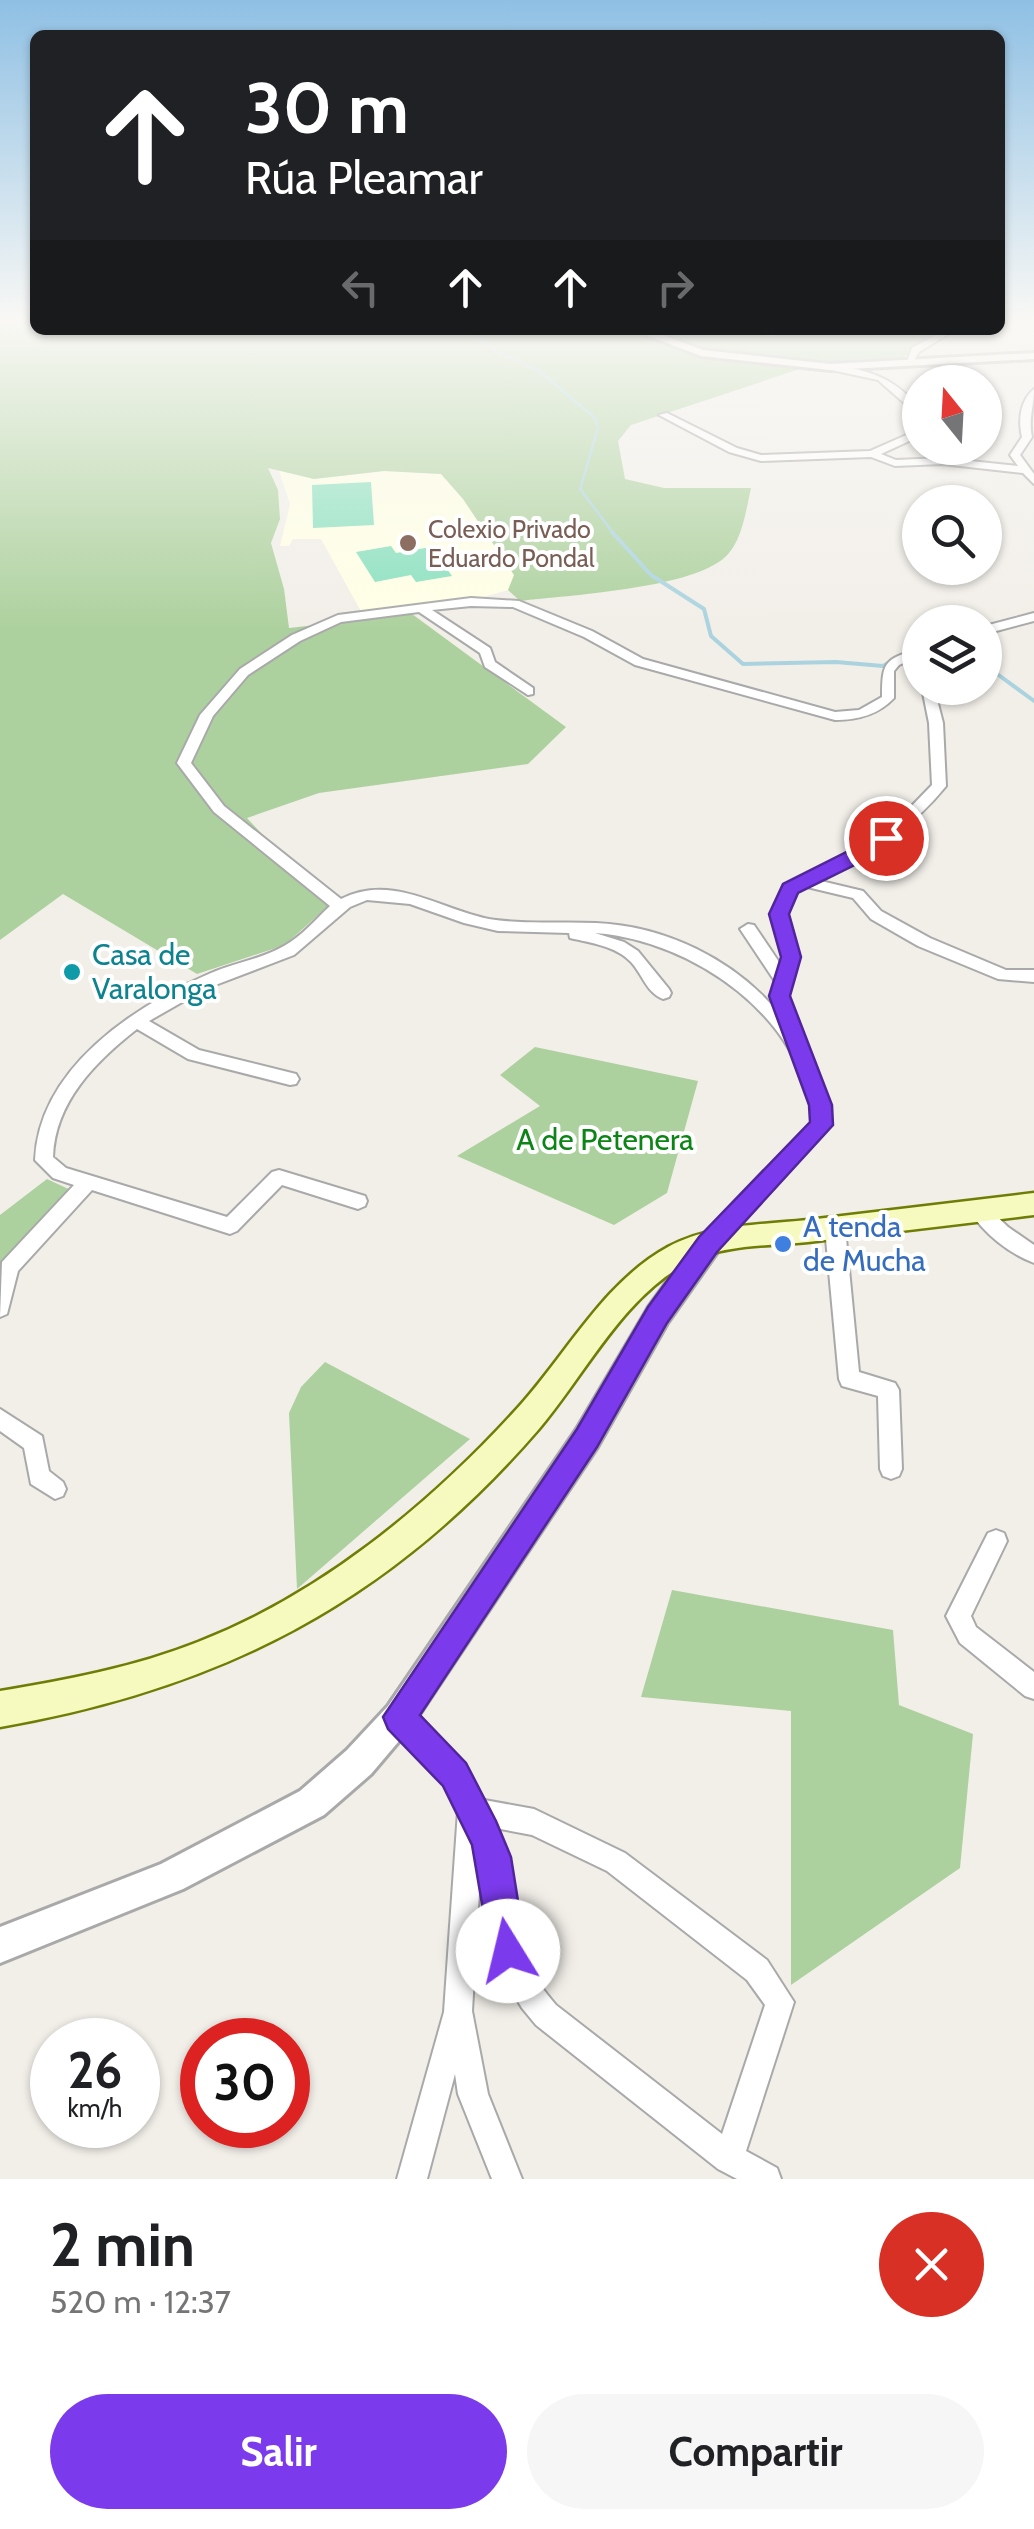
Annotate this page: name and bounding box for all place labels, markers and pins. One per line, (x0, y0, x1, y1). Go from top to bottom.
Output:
place label: Colexio Privado Eduardo Pondal (428, 514, 595, 573)
marker: Colexio Privado Eduardo Pondal (397, 532, 419, 554)
pin (844, 796, 929, 881)
place label: Casa de Varalonga (92, 936, 217, 1007)
marker: Casa de Varalonga (61, 961, 83, 983)
place label: A tenda de Mucha (803, 1208, 926, 1279)
marker: A tenda de Mucha (772, 1233, 794, 1255)

